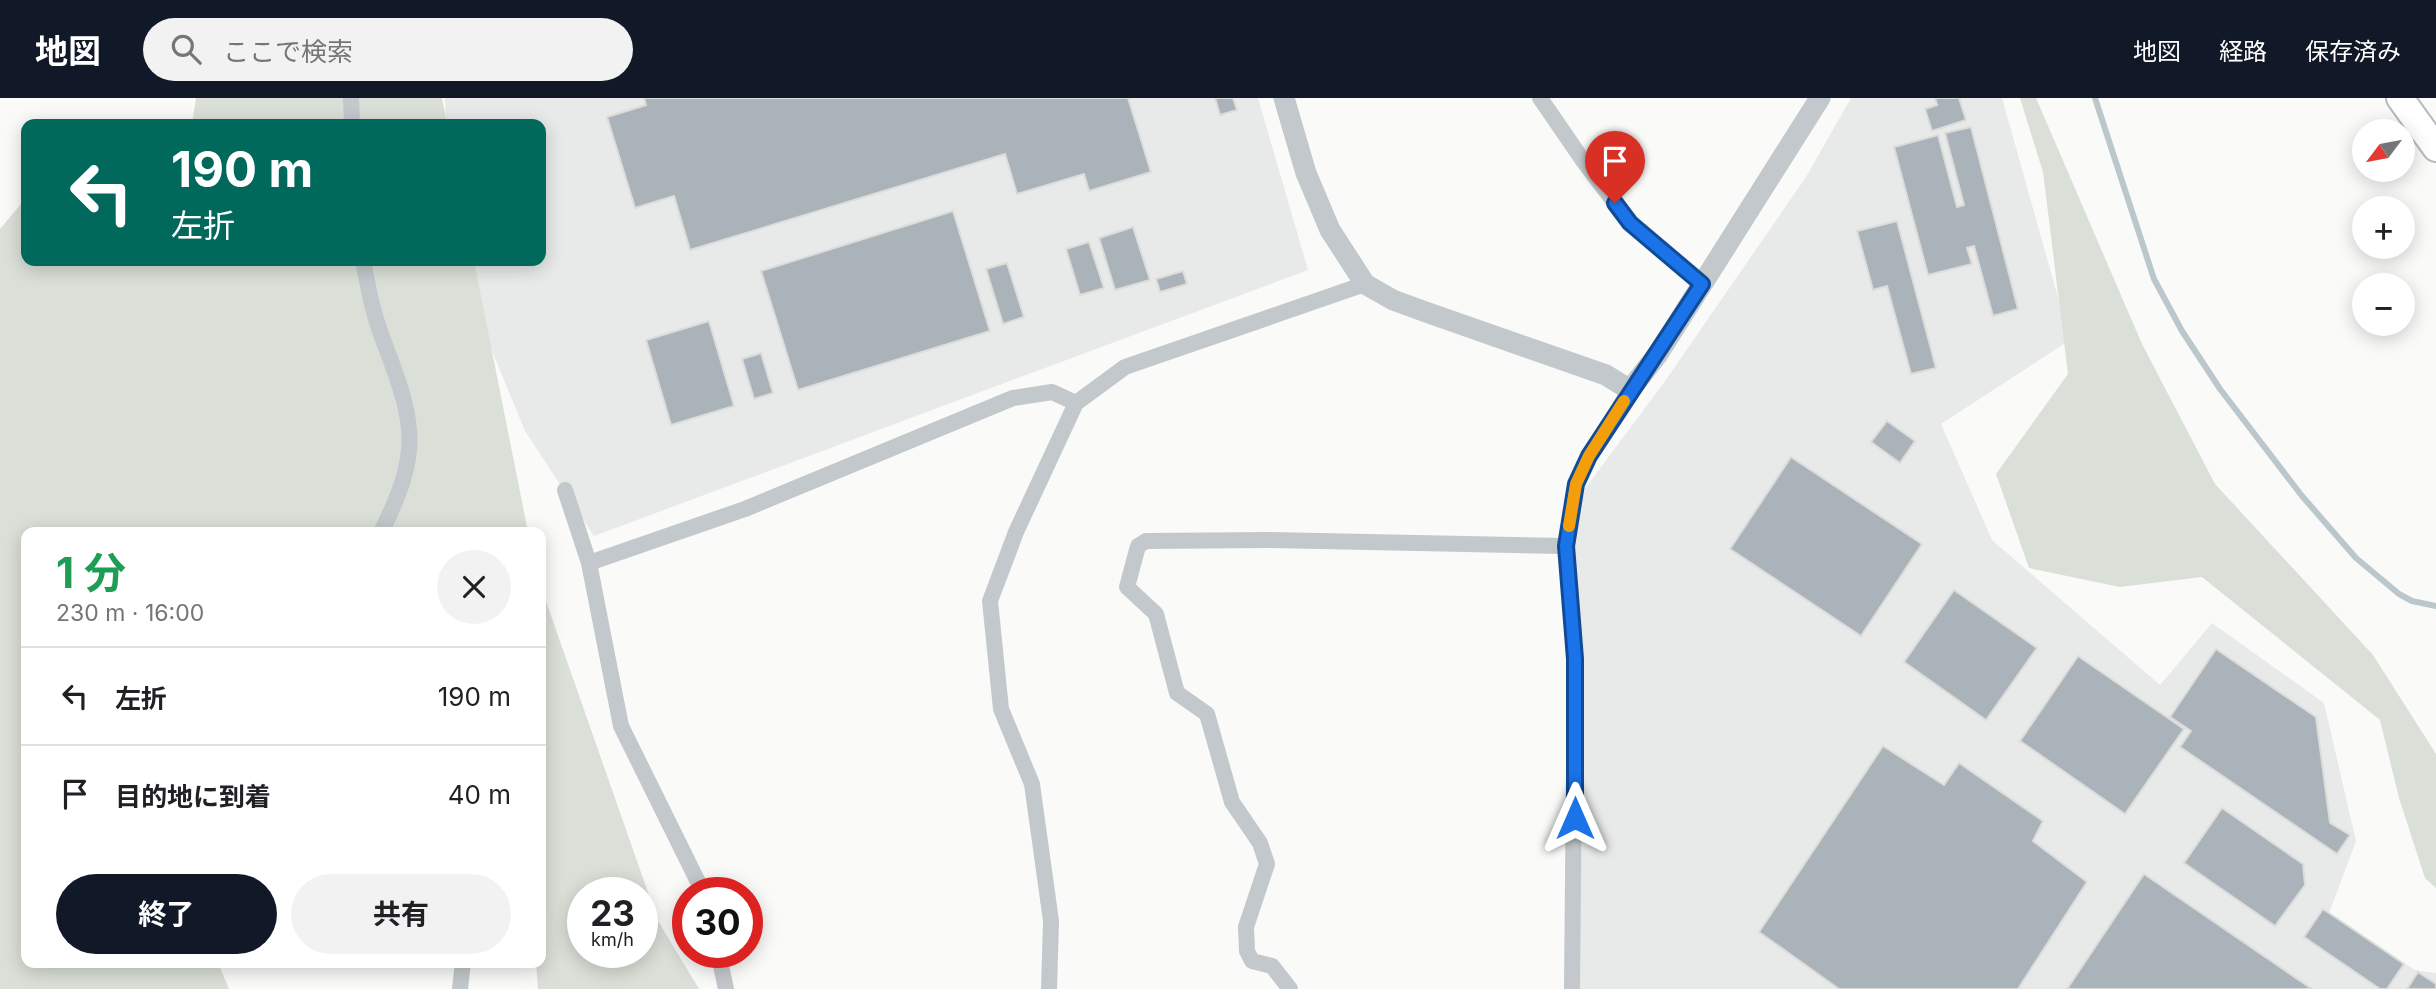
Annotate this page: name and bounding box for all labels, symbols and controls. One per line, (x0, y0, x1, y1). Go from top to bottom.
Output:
search box (143, 18, 633, 81)
icon: search (167, 30, 205, 68)
text: 地図 (35, 31, 101, 71)
text: ここで検索 (223, 36, 353, 67)
text: 地図 (2133, 37, 2181, 66)
text: 経路 (2219, 37, 2267, 66)
text: 保存済み (2305, 37, 2401, 66)
north arrow (2352, 119, 2415, 182)
map controls (2352, 119, 2415, 336)
pin (1585, 131, 1645, 203)
text: 190 m (171, 140, 313, 199)
icon: arrive (1596, 142, 1634, 180)
icon: left (56, 147, 147, 238)
button: + (2352, 196, 2415, 259)
text: 左折 (171, 206, 235, 245)
button: − (2352, 273, 2415, 336)
text: 1 分 (56, 547, 126, 598)
button: close (437, 550, 511, 624)
text: 230 m · 16:00 (56, 599, 204, 627)
icon: left (56, 677, 94, 715)
text: 190 m (438, 681, 511, 712)
text: 左折 (115, 683, 167, 714)
icon: arrive (56, 775, 94, 813)
text: 40 m (448, 779, 511, 810)
text: 目的地に到着 (115, 781, 271, 812)
position arrow (1538, 781, 1612, 855)
button: 終了 (56, 874, 277, 954)
button: 共有 (291, 874, 511, 954)
speed limit sign: 30 (672, 877, 763, 968)
text: 23 (590, 892, 635, 934)
text: km/h (591, 929, 634, 950)

